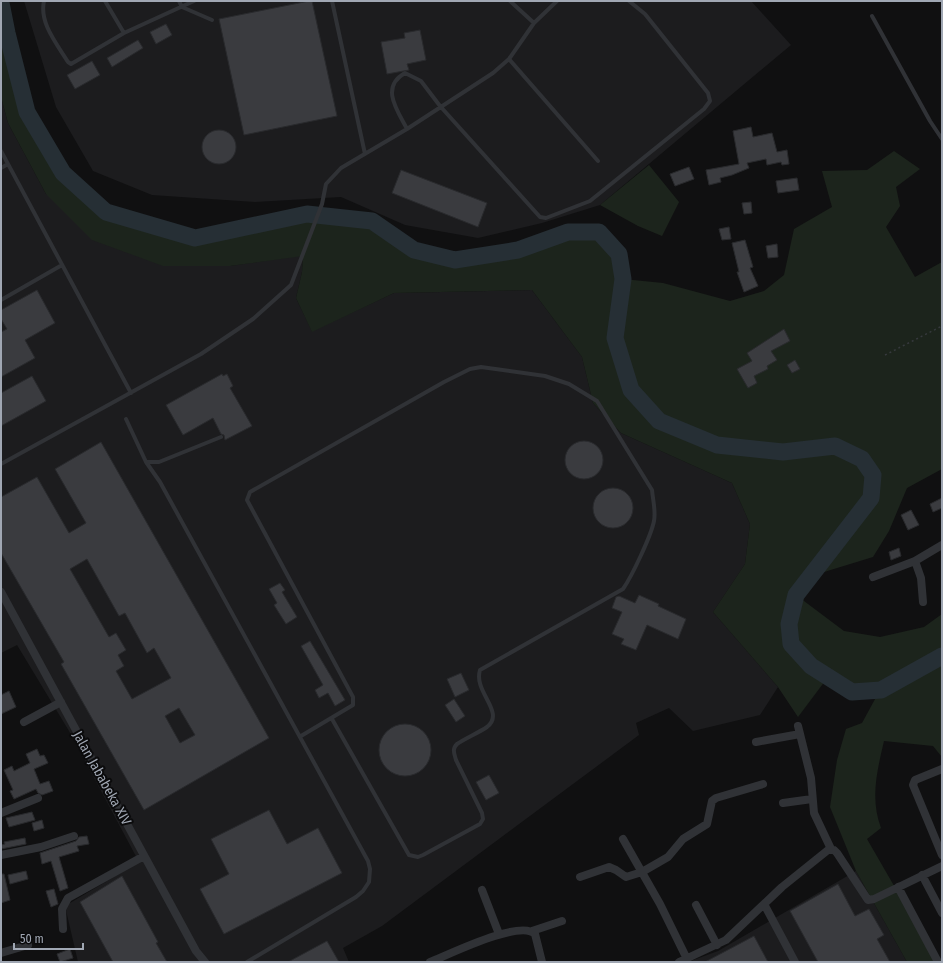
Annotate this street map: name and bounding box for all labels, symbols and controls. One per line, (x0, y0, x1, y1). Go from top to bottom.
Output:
street label: Jalan Jababeka XIV (69, 728, 135, 829)
scale bar (14, 925, 83, 951)
text: 50 m (20, 932, 44, 946)

